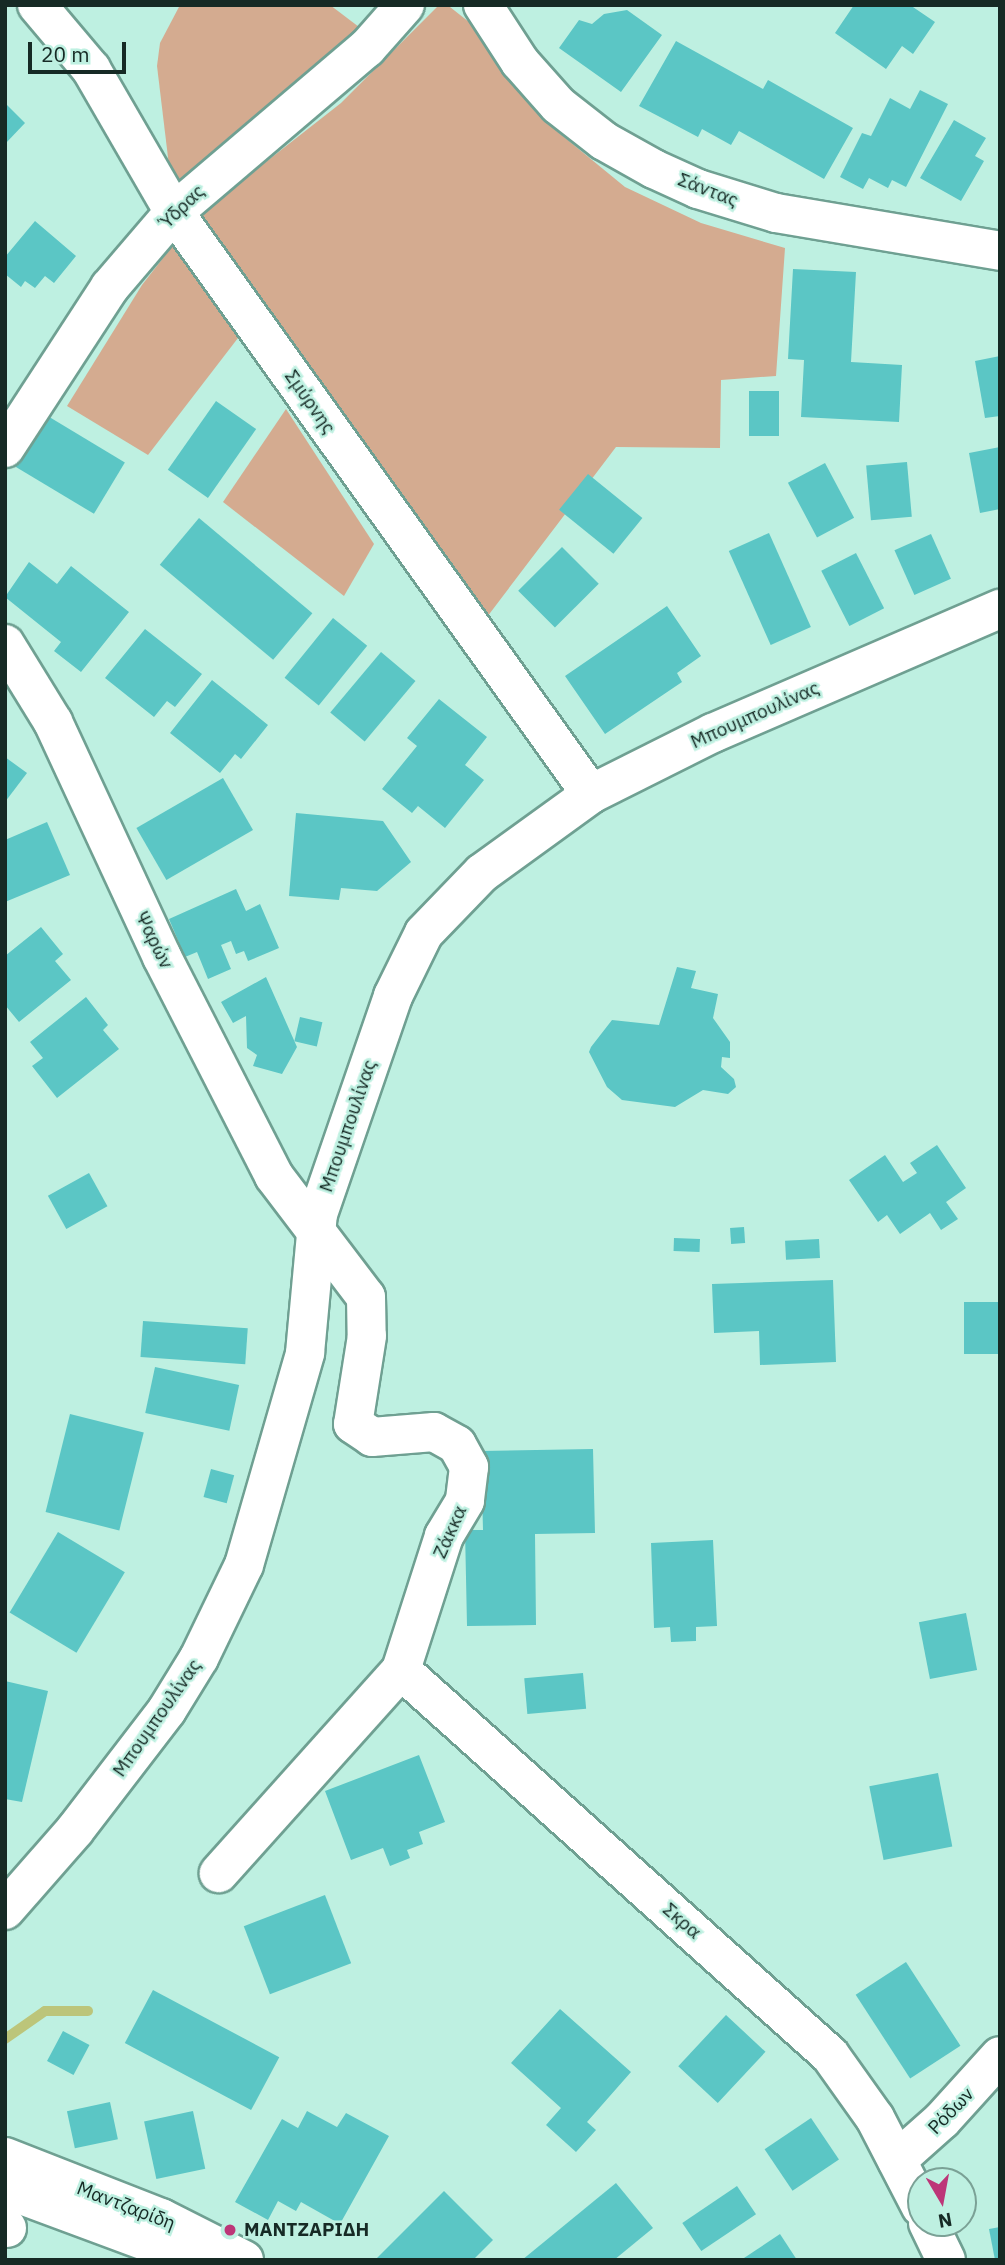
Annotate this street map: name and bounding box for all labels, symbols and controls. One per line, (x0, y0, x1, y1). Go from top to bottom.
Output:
scale bar (32, 28, 130, 72)
text: 20 m (41, 40, 90, 68)
street label: Σάντας (675, 168, 741, 212)
street label: Ύδρας (155, 180, 209, 234)
street label: Σμύρνης (280, 366, 340, 438)
street label: Μπουμπουλίνας (687, 676, 823, 754)
street label: Ψαρών (130, 908, 178, 972)
street label: Μπουμπουλίνας (315, 1057, 381, 1195)
street label: Ζάκκα (428, 1502, 472, 1562)
street label: Μπουμπουλίνας (108, 1655, 206, 1781)
street label: Σκρα (658, 1898, 706, 1944)
street label: Ρόδων (923, 2083, 979, 2139)
north arrow (907, 2167, 977, 2237)
street label: Μαντζαρίδη (74, 2177, 178, 2235)
text: N (936, 2208, 954, 2234)
place label: ΜΑΝΤΖΑΡΙΔΗ (244, 2219, 369, 2241)
marker: ΜΑΝΤΖΑΡΙΔΗ (222, 2222, 238, 2238)

